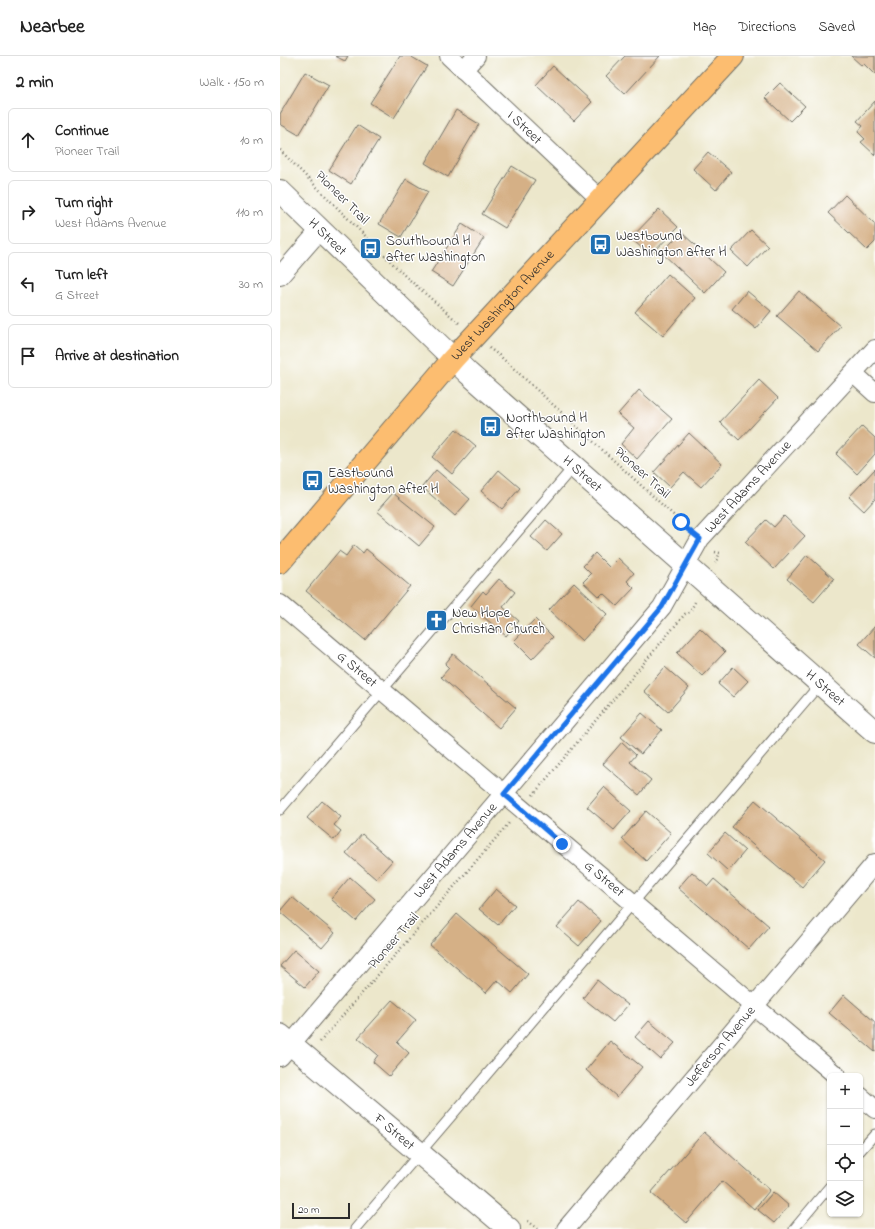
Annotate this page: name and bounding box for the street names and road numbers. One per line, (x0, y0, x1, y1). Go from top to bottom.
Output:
street label: I Street (502, 105, 547, 150)
street label: Pioneer Trail (310, 166, 374, 230)
street label: H Street (303, 213, 352, 261)
street label: West Washington Avenue (446, 244, 560, 365)
street label: West Adams Avenue (700, 435, 797, 538)
street label: Pioneer Trail (609, 442, 675, 504)
street label: H Street (558, 450, 607, 497)
street label: G Street (332, 646, 382, 693)
street label: H Street (801, 665, 850, 712)
street label: West Adams Avenue (409, 797, 503, 903)
street label: G Street (579, 855, 629, 902)
street label: Pioneer Trail (363, 908, 425, 974)
street label: Jefferson Avenue (680, 1001, 761, 1092)
street label: F Street (369, 1108, 420, 1156)

